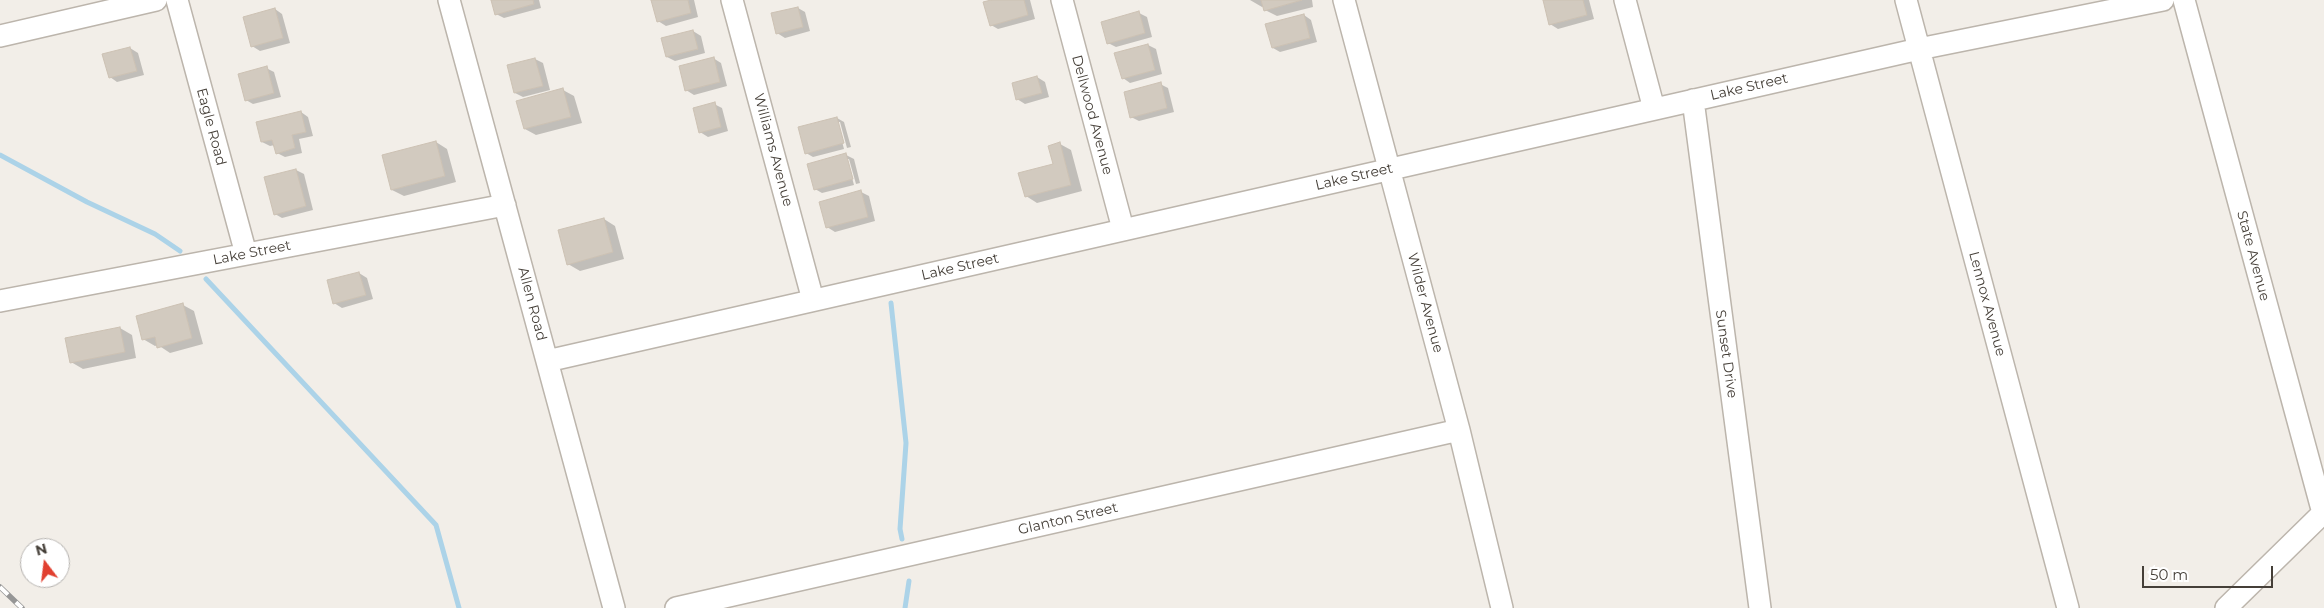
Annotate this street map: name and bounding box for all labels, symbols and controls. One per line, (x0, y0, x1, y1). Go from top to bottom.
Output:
street label: Dellwood Avenue (1068, 53, 1116, 177)
street label: Lake Street (1709, 70, 1789, 104)
street label: Eagle Road (193, 86, 229, 168)
street label: Williams Avenue (750, 91, 796, 209)
street label: Lake Street (1314, 160, 1394, 194)
street label: State Avenue (2233, 209, 2273, 303)
street label: Lake Street (212, 237, 292, 269)
street label: Lake Street (920, 250, 1000, 284)
street label: Lennox Avenue (1965, 250, 2009, 358)
street label: Wilder Avenue (1404, 251, 1446, 355)
street label: Allen Road (514, 265, 550, 343)
street label: Sunset Drive (1712, 309, 1740, 399)
street label: Glanton Street (1016, 499, 1120, 539)
north arrow (20, 538, 70, 588)
text: N (34, 539, 49, 560)
scale bar (2144, 556, 2275, 588)
text: 50 m (2150, 565, 2188, 584)

